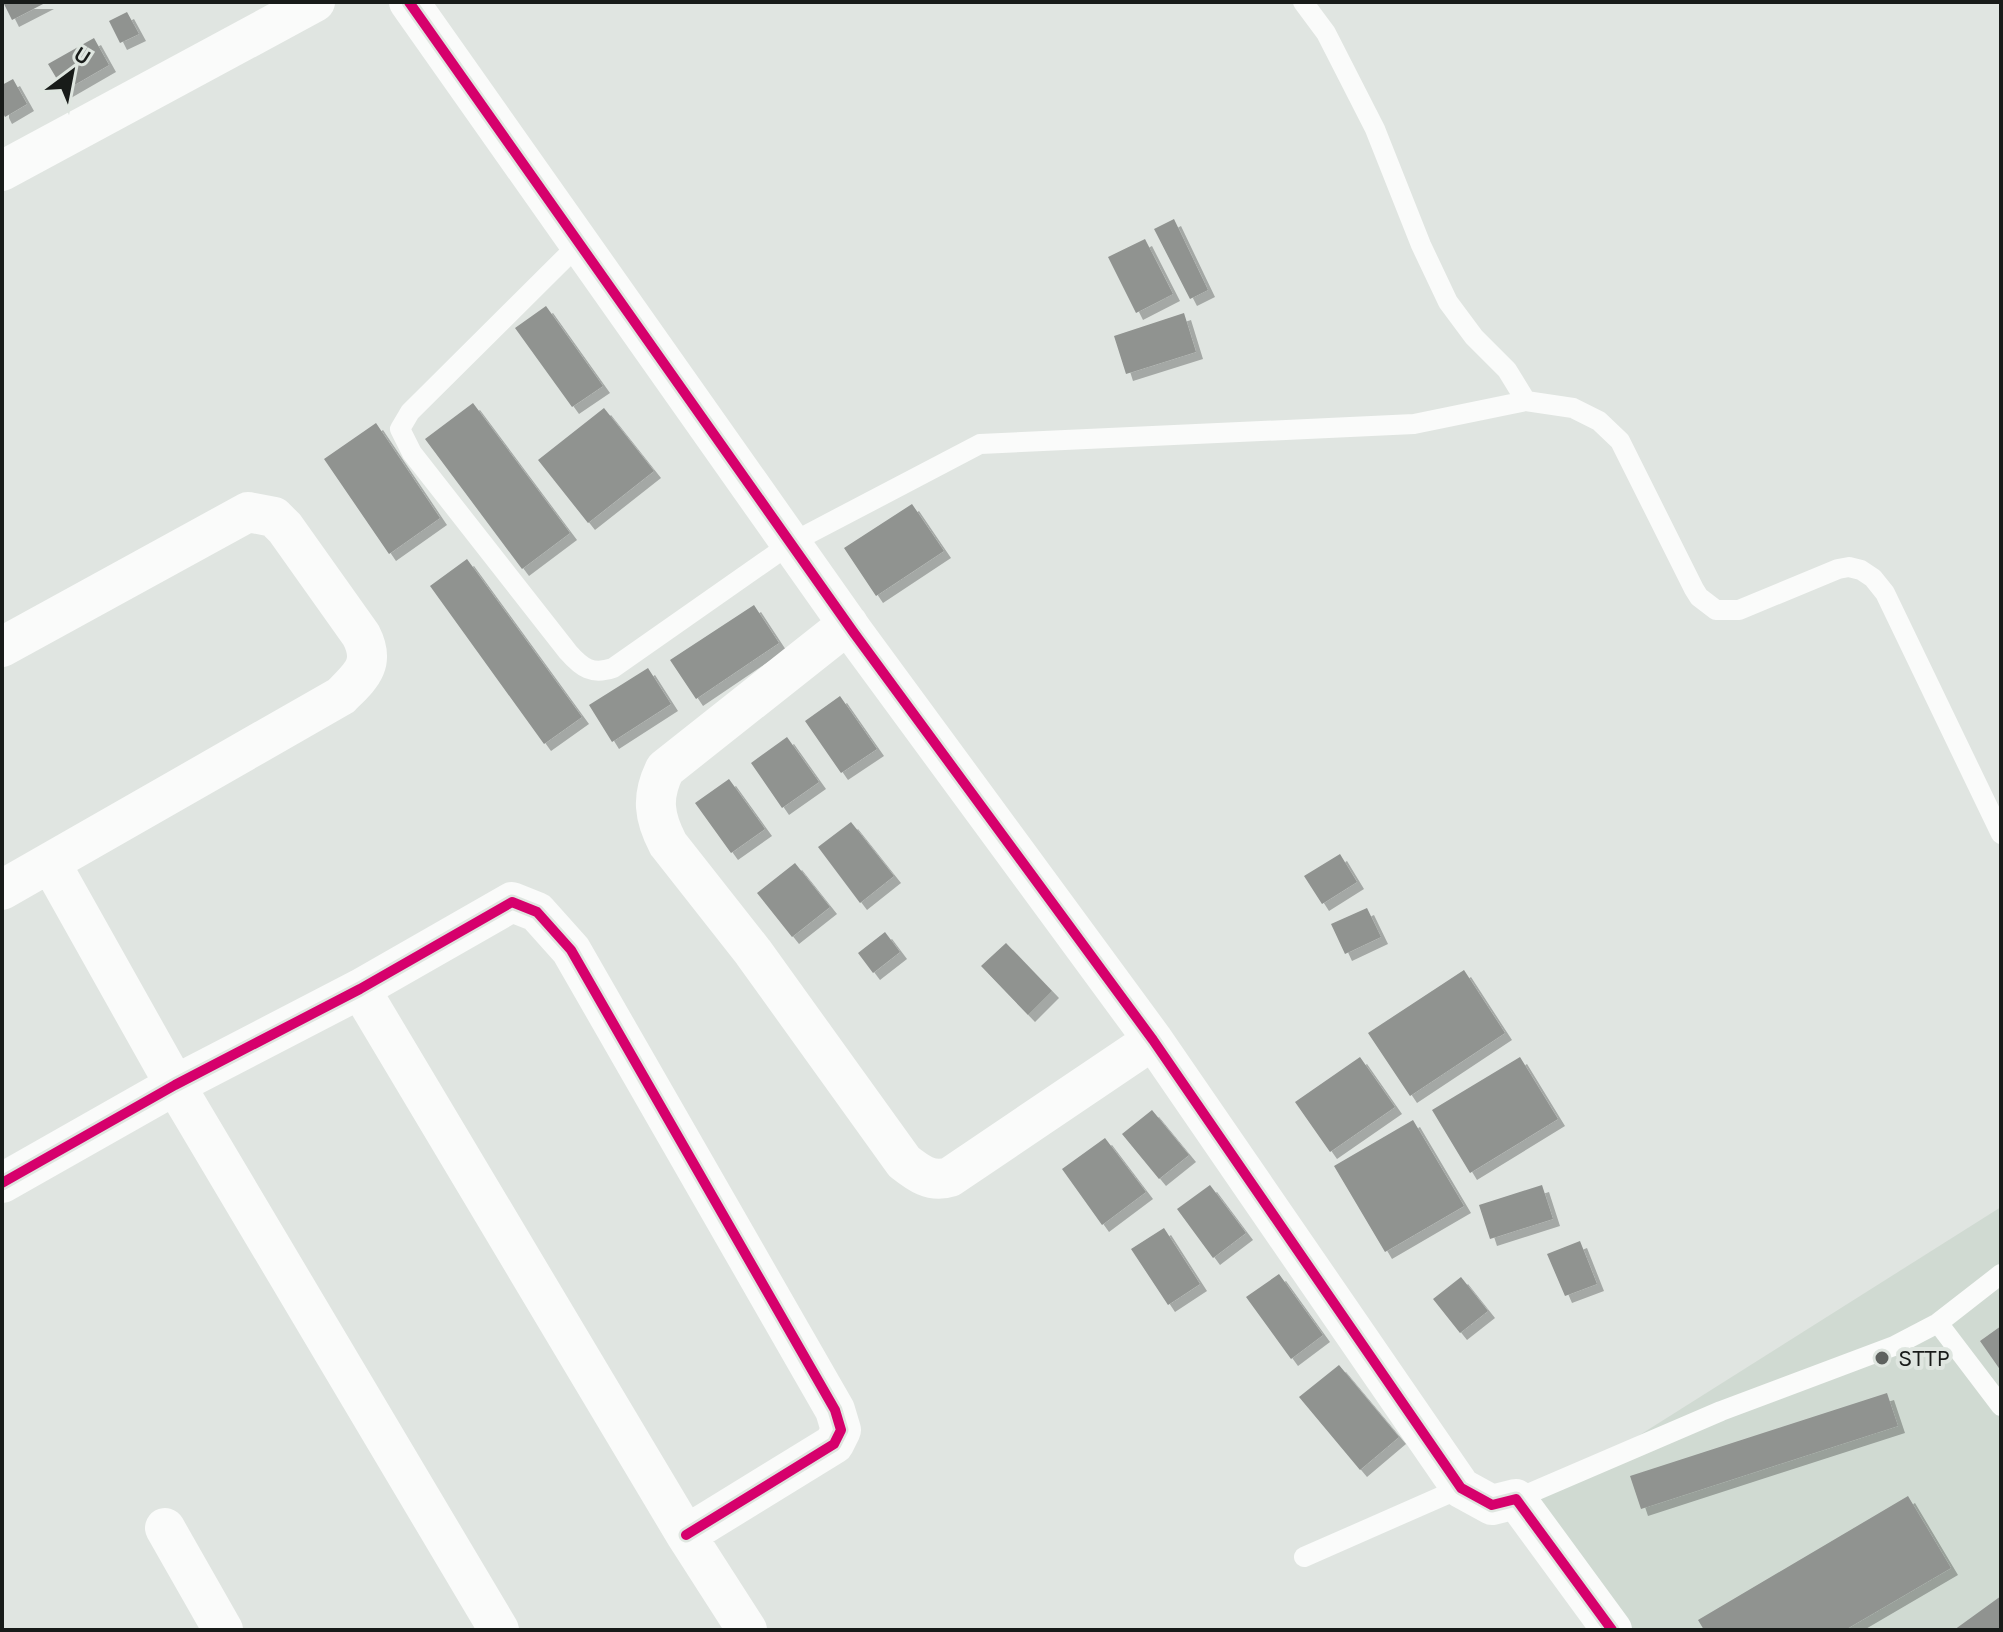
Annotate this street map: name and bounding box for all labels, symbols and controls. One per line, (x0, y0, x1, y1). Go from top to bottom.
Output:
north arrow (32, 32, 112, 112)
text: U (69, 41, 95, 71)
place label: STTP (1898, 1344, 1950, 1372)
marker: STTP (1873, 1349, 1891, 1367)

